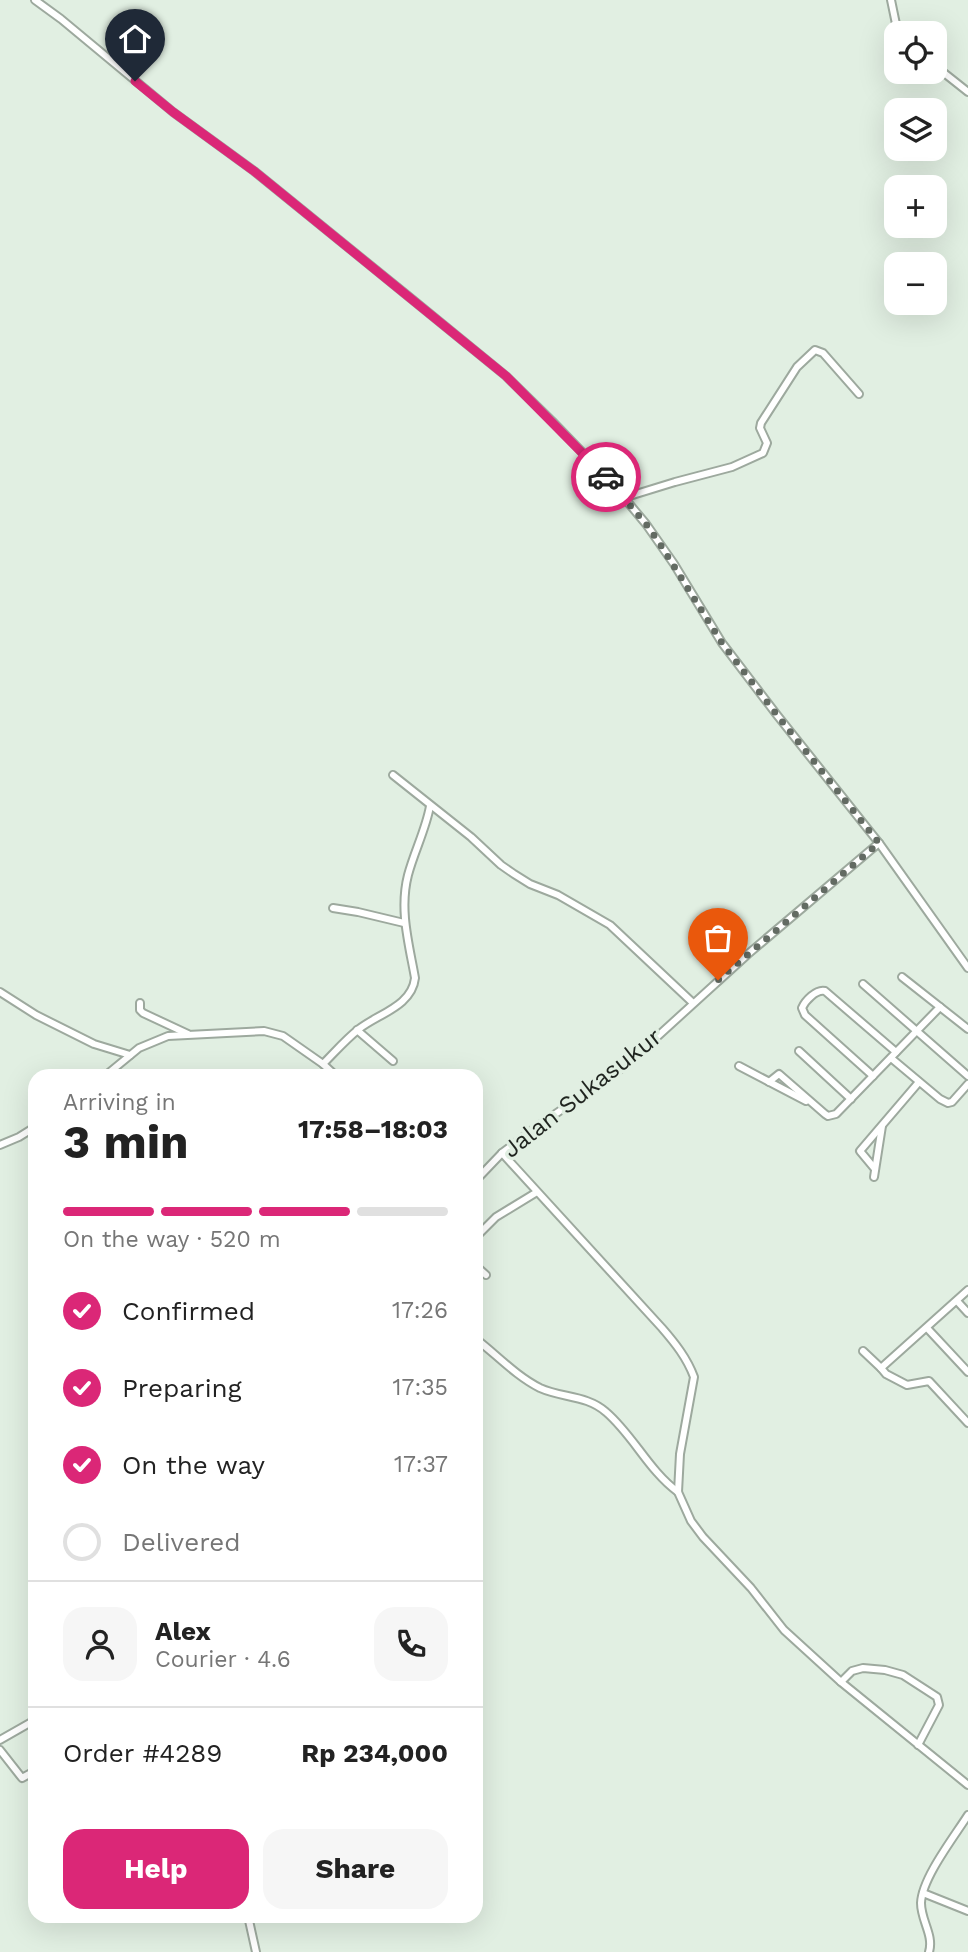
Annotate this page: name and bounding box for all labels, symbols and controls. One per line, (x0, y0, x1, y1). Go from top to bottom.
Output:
pin (105, 9, 165, 81)
icon: home (116, 20, 154, 58)
map controls (884, 21, 947, 315)
button: locate (884, 21, 947, 84)
button: layers (884, 98, 947, 161)
button: + (884, 175, 947, 238)
button: − (884, 252, 947, 315)
courier (571, 442, 641, 512)
icon: car (587, 458, 625, 496)
pin (688, 908, 748, 980)
icon: bag (699, 919, 737, 957)
street label: Jalan Sukasukur (497, 1022, 667, 1164)
text: Arriving in (63, 1089, 176, 1116)
text: 17:58–18:03 (298, 1114, 448, 1144)
text: 3 min (63, 1115, 189, 1169)
text: On the way · 520 m (63, 1226, 281, 1253)
icon: check (63, 1292, 101, 1330)
text: Confirmed (122, 1296, 255, 1326)
text: 17:26 (392, 1297, 448, 1324)
icon: check (63, 1369, 101, 1407)
text: Preparing (122, 1373, 242, 1403)
text: 17:35 (393, 1374, 448, 1401)
icon: check (63, 1446, 101, 1484)
text: On the way (122, 1450, 265, 1480)
text: 17:37 (394, 1451, 448, 1478)
text: Delivered (122, 1527, 241, 1557)
button: person (63, 1607, 137, 1681)
button: phone (374, 1607, 448, 1681)
text: Alex (155, 1616, 211, 1646)
text: Courier · 4.6 (155, 1646, 291, 1673)
text: Order #4289 (63, 1738, 222, 1768)
text: Rp 234,000 (301, 1738, 448, 1768)
button: Help (63, 1829, 249, 1909)
button: Share (263, 1829, 448, 1909)

